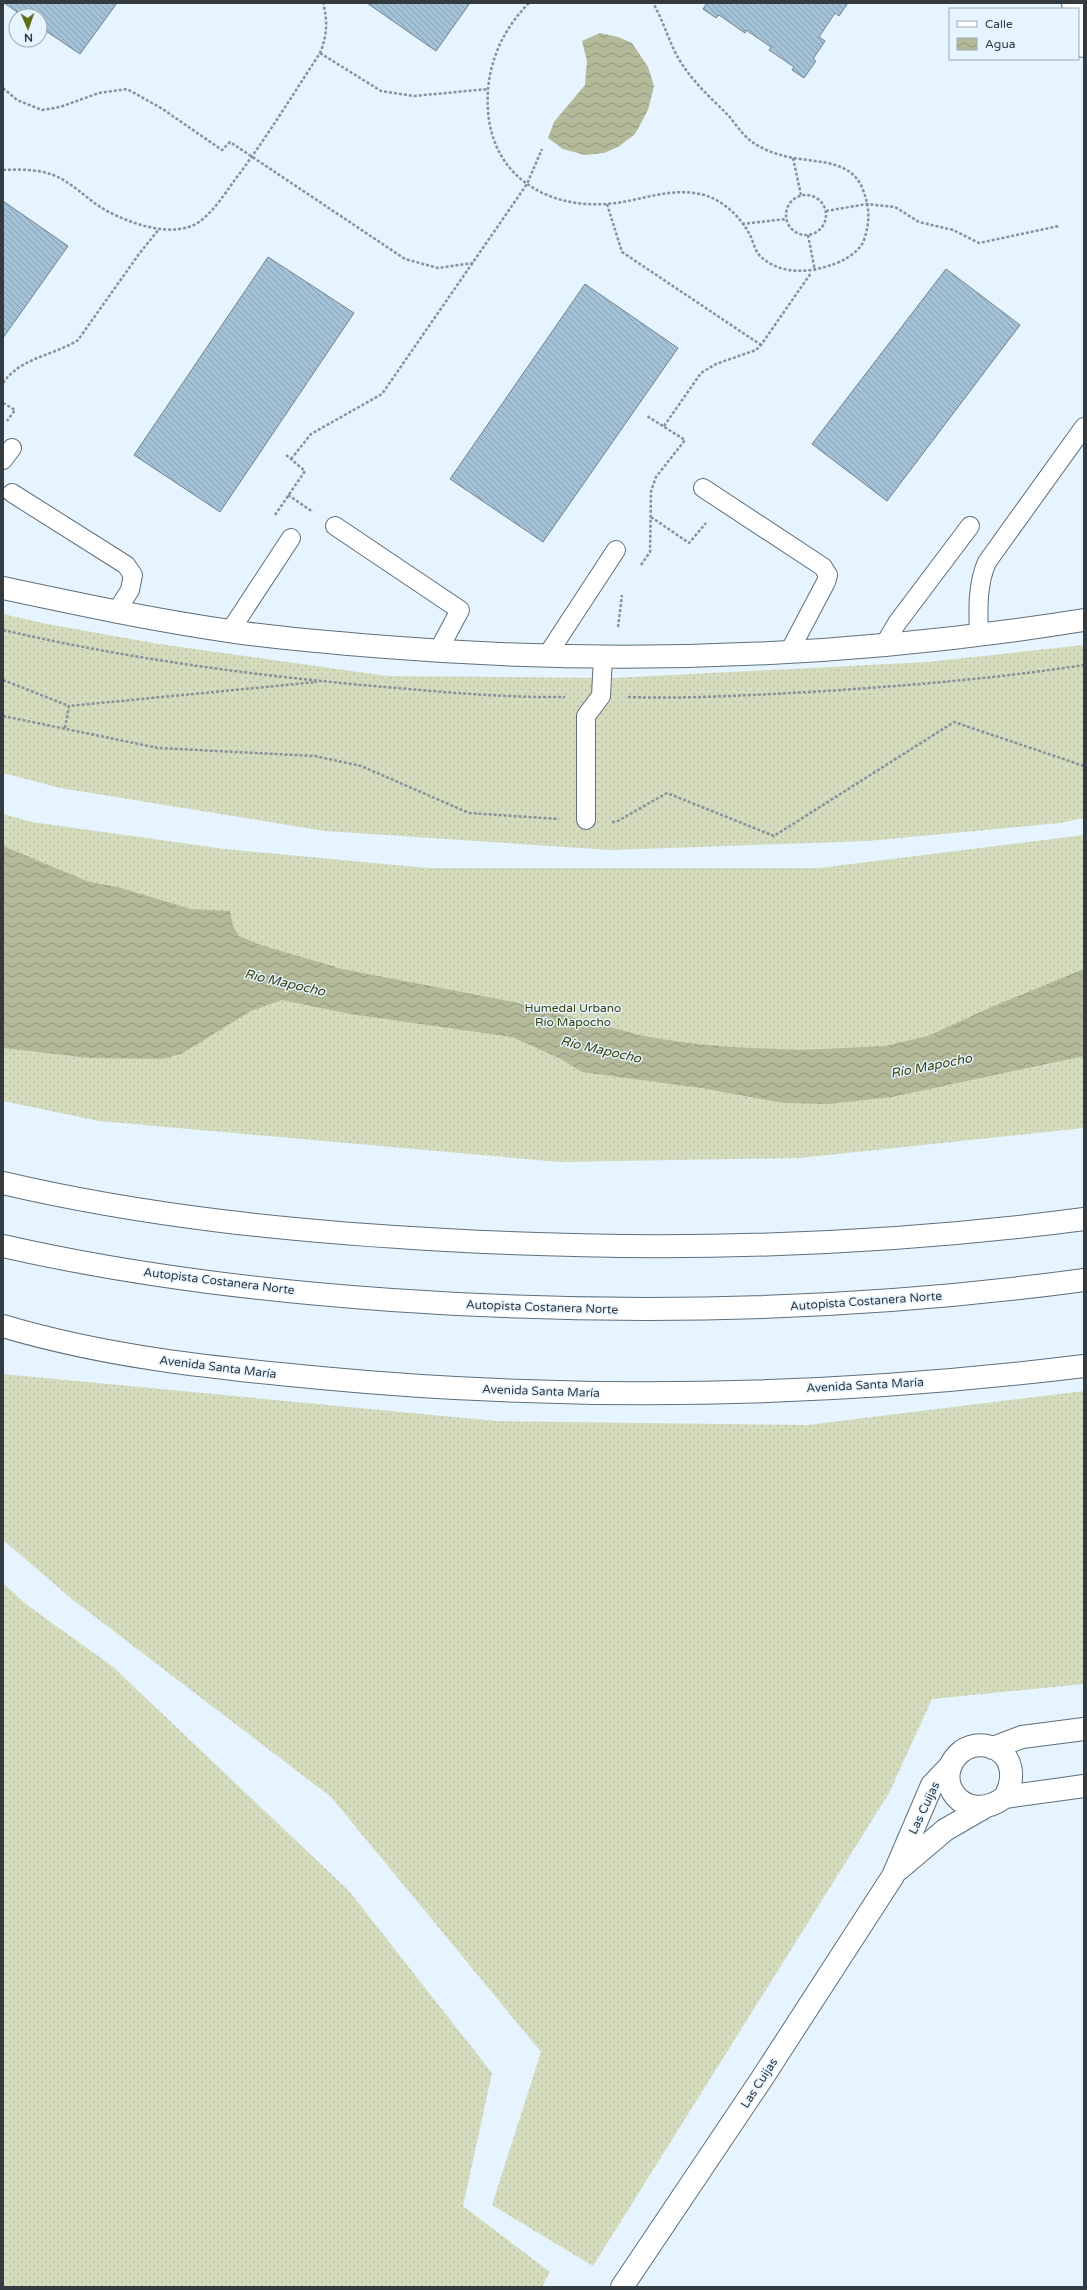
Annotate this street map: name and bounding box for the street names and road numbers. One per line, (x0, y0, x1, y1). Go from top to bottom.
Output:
street label: Autopista Costanera Norte (143, 1265, 296, 1297)
street label: Autopista Costanera Norte (790, 1289, 943, 1313)
street label: Autopista Costanera Norte (466, 1297, 619, 1317)
street label: Avenida Santa María (159, 1353, 277, 1381)
street label: Avenida Santa María (806, 1375, 924, 1395)
street label: Avenida Santa María (482, 1382, 600, 1400)
street label: Las Cuijas (906, 1779, 942, 1837)
street label: Las Cuijas (738, 2055, 780, 2111)

